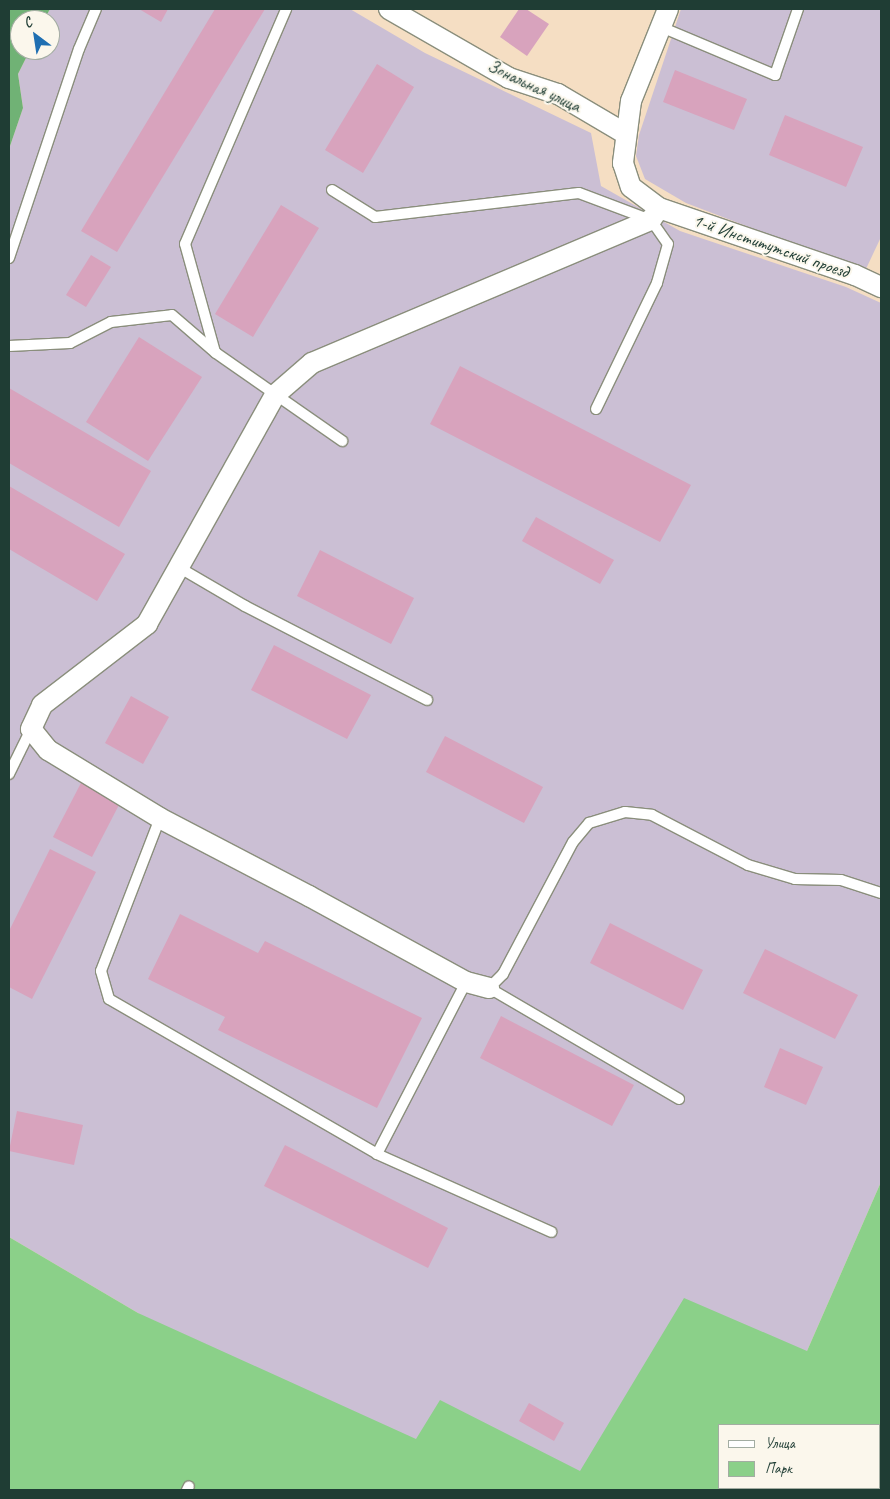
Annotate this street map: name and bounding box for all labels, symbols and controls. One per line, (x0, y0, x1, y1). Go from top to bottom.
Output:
north arrow (10, 10, 60, 60)
text: С (20, 14, 35, 32)
street label: Зональная улица (483, 55, 585, 117)
street label: 1-й Институтский проезд (690, 209, 852, 283)
legend (718, 1424, 880, 1489)
text: Улица (765, 1434, 795, 1453)
text: Парк (765, 1459, 792, 1478)

